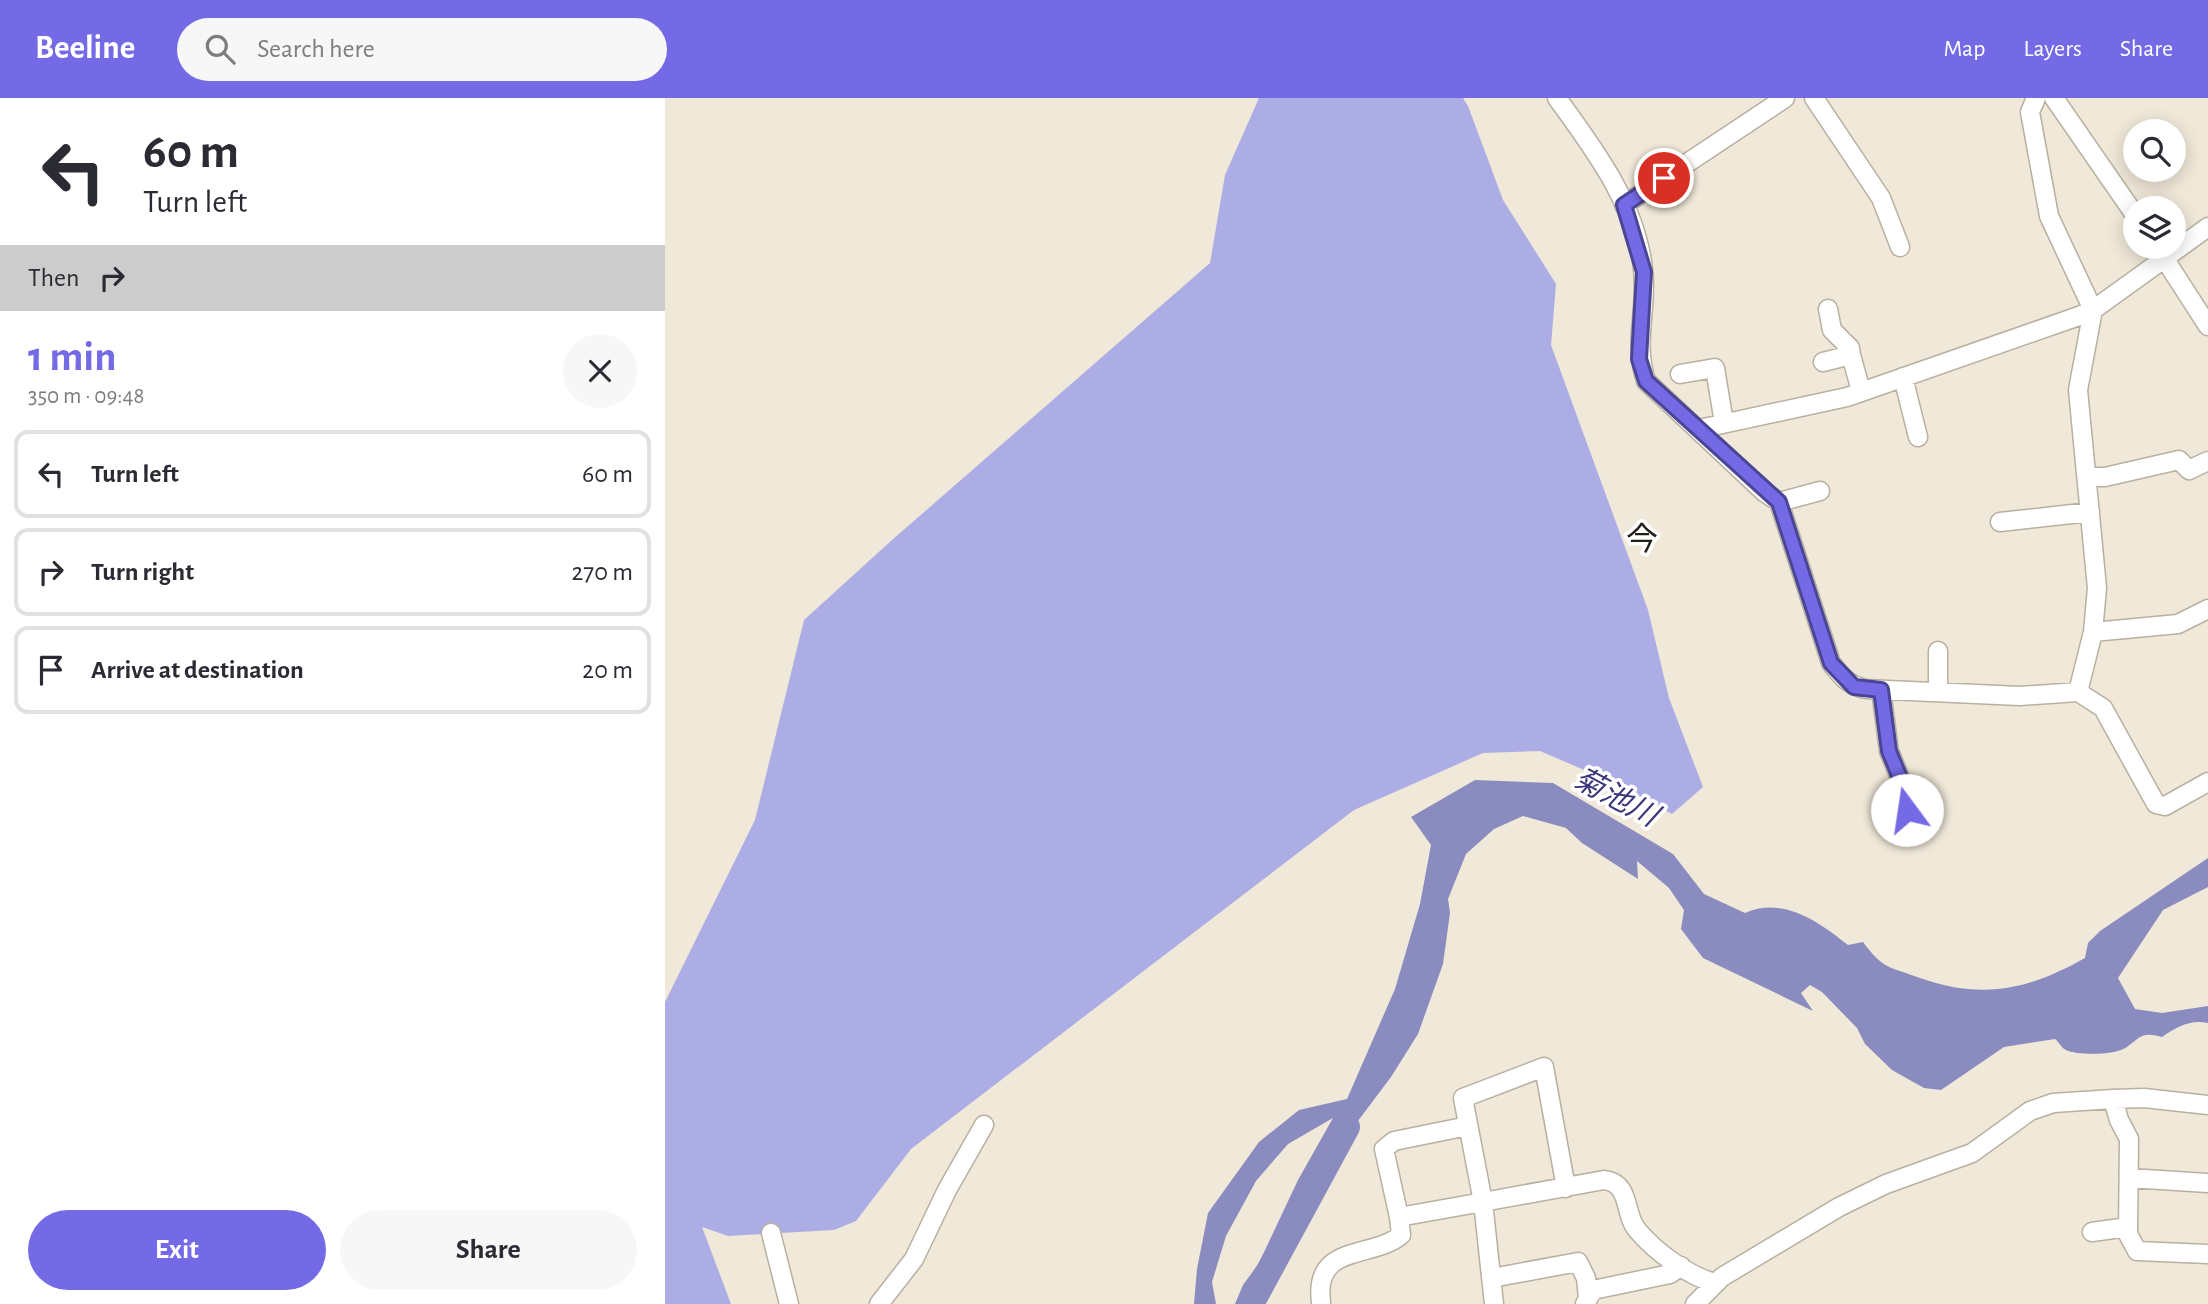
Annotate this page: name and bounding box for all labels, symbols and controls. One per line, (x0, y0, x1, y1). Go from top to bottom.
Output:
search box (177, 18, 667, 81)
icon: search (201, 30, 239, 68)
text: Beeline (35, 32, 135, 65)
text: Search here (257, 36, 375, 62)
text: Map (1943, 37, 1985, 61)
text: Layers (2023, 37, 2082, 61)
text: Share (2120, 37, 2173, 61)
map controls (2123, 119, 2186, 259)
button: search (2123, 119, 2186, 182)
icon: left (28, 126, 119, 217)
text: 60 m (143, 128, 239, 177)
pin (1634, 148, 1694, 208)
icon: arrive (1645, 159, 1683, 197)
text: Turn left (143, 186, 247, 218)
button: layers (2123, 196, 2186, 259)
icon: right (93, 259, 131, 297)
text: Then (28, 265, 79, 291)
button: close (563, 334, 637, 408)
text: 1 min (28, 336, 117, 378)
text: 350 m · 09:48 (28, 385, 144, 408)
icon: left (32, 455, 70, 493)
text: Turn left (91, 461, 179, 487)
text: 60 m (582, 461, 633, 487)
district label: 今 (1626, 522, 1658, 556)
icon: right (32, 553, 70, 591)
text: Turn right (91, 559, 194, 585)
text: 270 m (572, 559, 633, 585)
icon: arrive (32, 651, 70, 689)
text: Arrive at destination (91, 657, 304, 683)
text: 20 m (582, 657, 633, 683)
water label: 菊池川 (1569, 762, 1666, 834)
position arrow (1870, 773, 1944, 847)
button: Exit (28, 1210, 326, 1290)
button: Share (340, 1210, 637, 1290)

